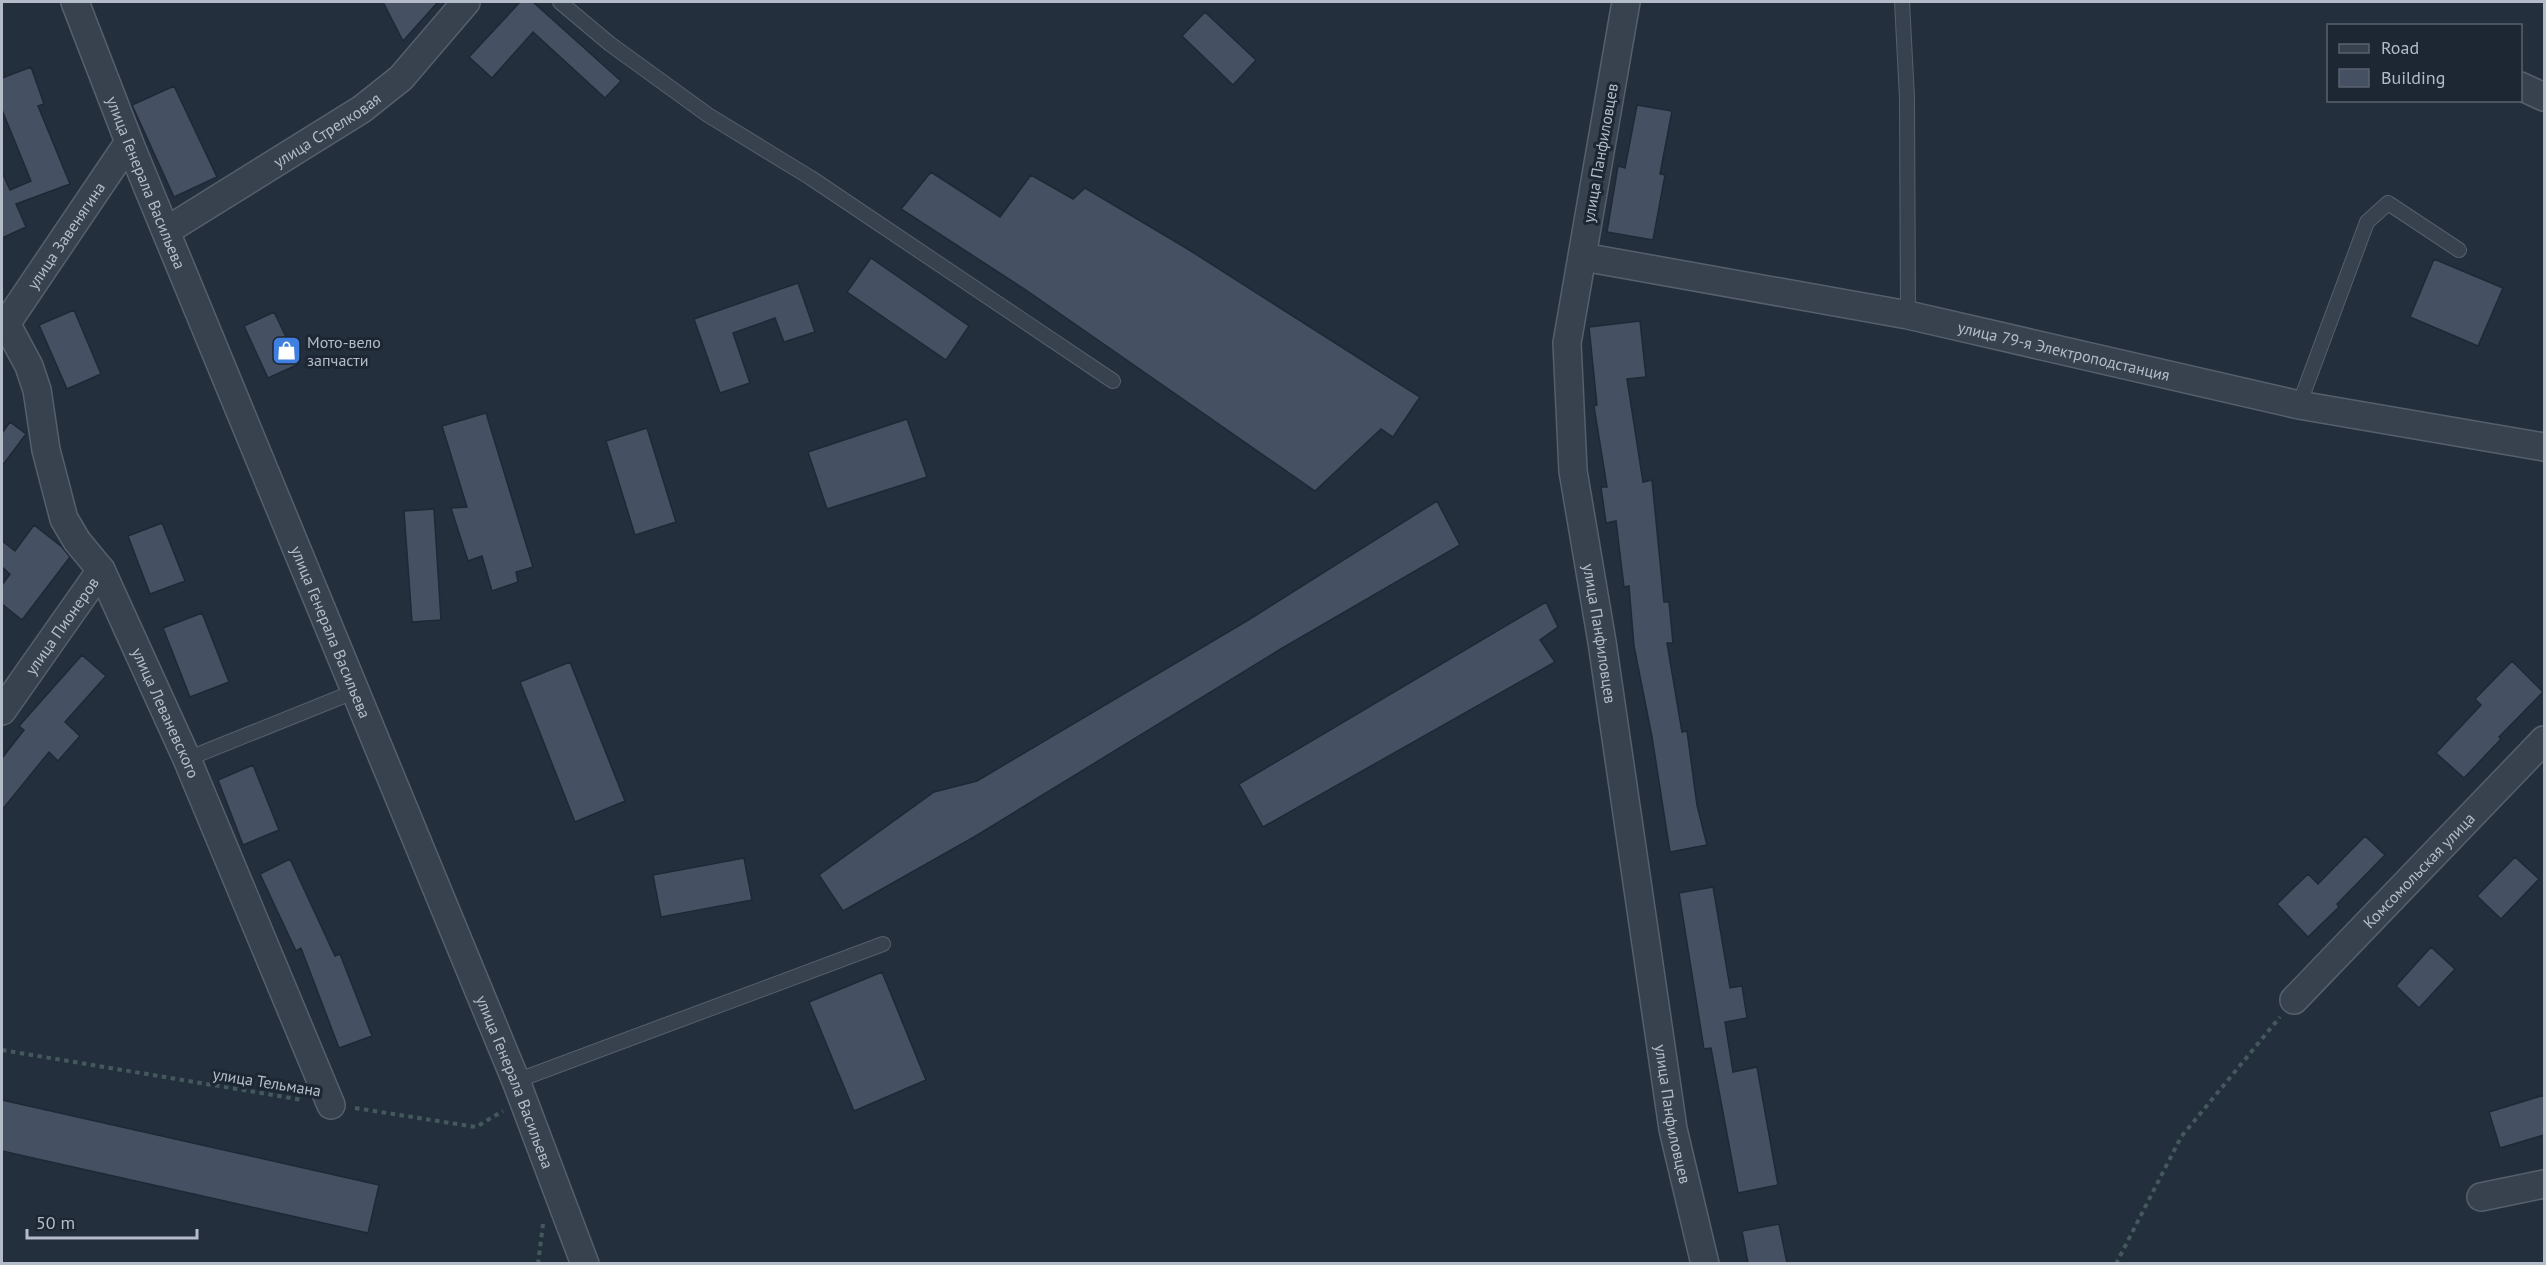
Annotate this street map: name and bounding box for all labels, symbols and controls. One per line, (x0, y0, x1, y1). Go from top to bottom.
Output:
legend (2327, 24, 2522, 102)
text: Road (2381, 36, 2419, 59)
text: Building (2381, 66, 2445, 89)
street label: улица Панфиловцев (1578, 82, 1622, 224)
street label: улица Стрелковая (270, 88, 385, 172)
street label: улица Генерала Васильева (102, 93, 190, 272)
street label: улица Завенягина (22, 178, 109, 293)
street label: улица 79-я Электроподстанция (1956, 317, 2172, 385)
place label: Мото-вело запчасти (307, 332, 381, 370)
shop icon: Мото-вело запчасти (270, 335, 302, 367)
street label: улица Генерала Васильева (286, 543, 375, 721)
street label: улица Панфиловцев (1579, 562, 1621, 705)
street label: улица Пионеров (21, 573, 103, 679)
street label: улица Леваневского (128, 644, 204, 781)
street label: Комсомольская улица (2359, 808, 2479, 932)
street label: улица Генерала Васильева (472, 992, 558, 1171)
street label: улица Панфиловцев (1651, 1043, 1696, 1186)
street label: улица Тельмана (211, 1064, 323, 1100)
scale bar (27, 1202, 196, 1240)
text: 50 m (36, 1211, 75, 1234)

